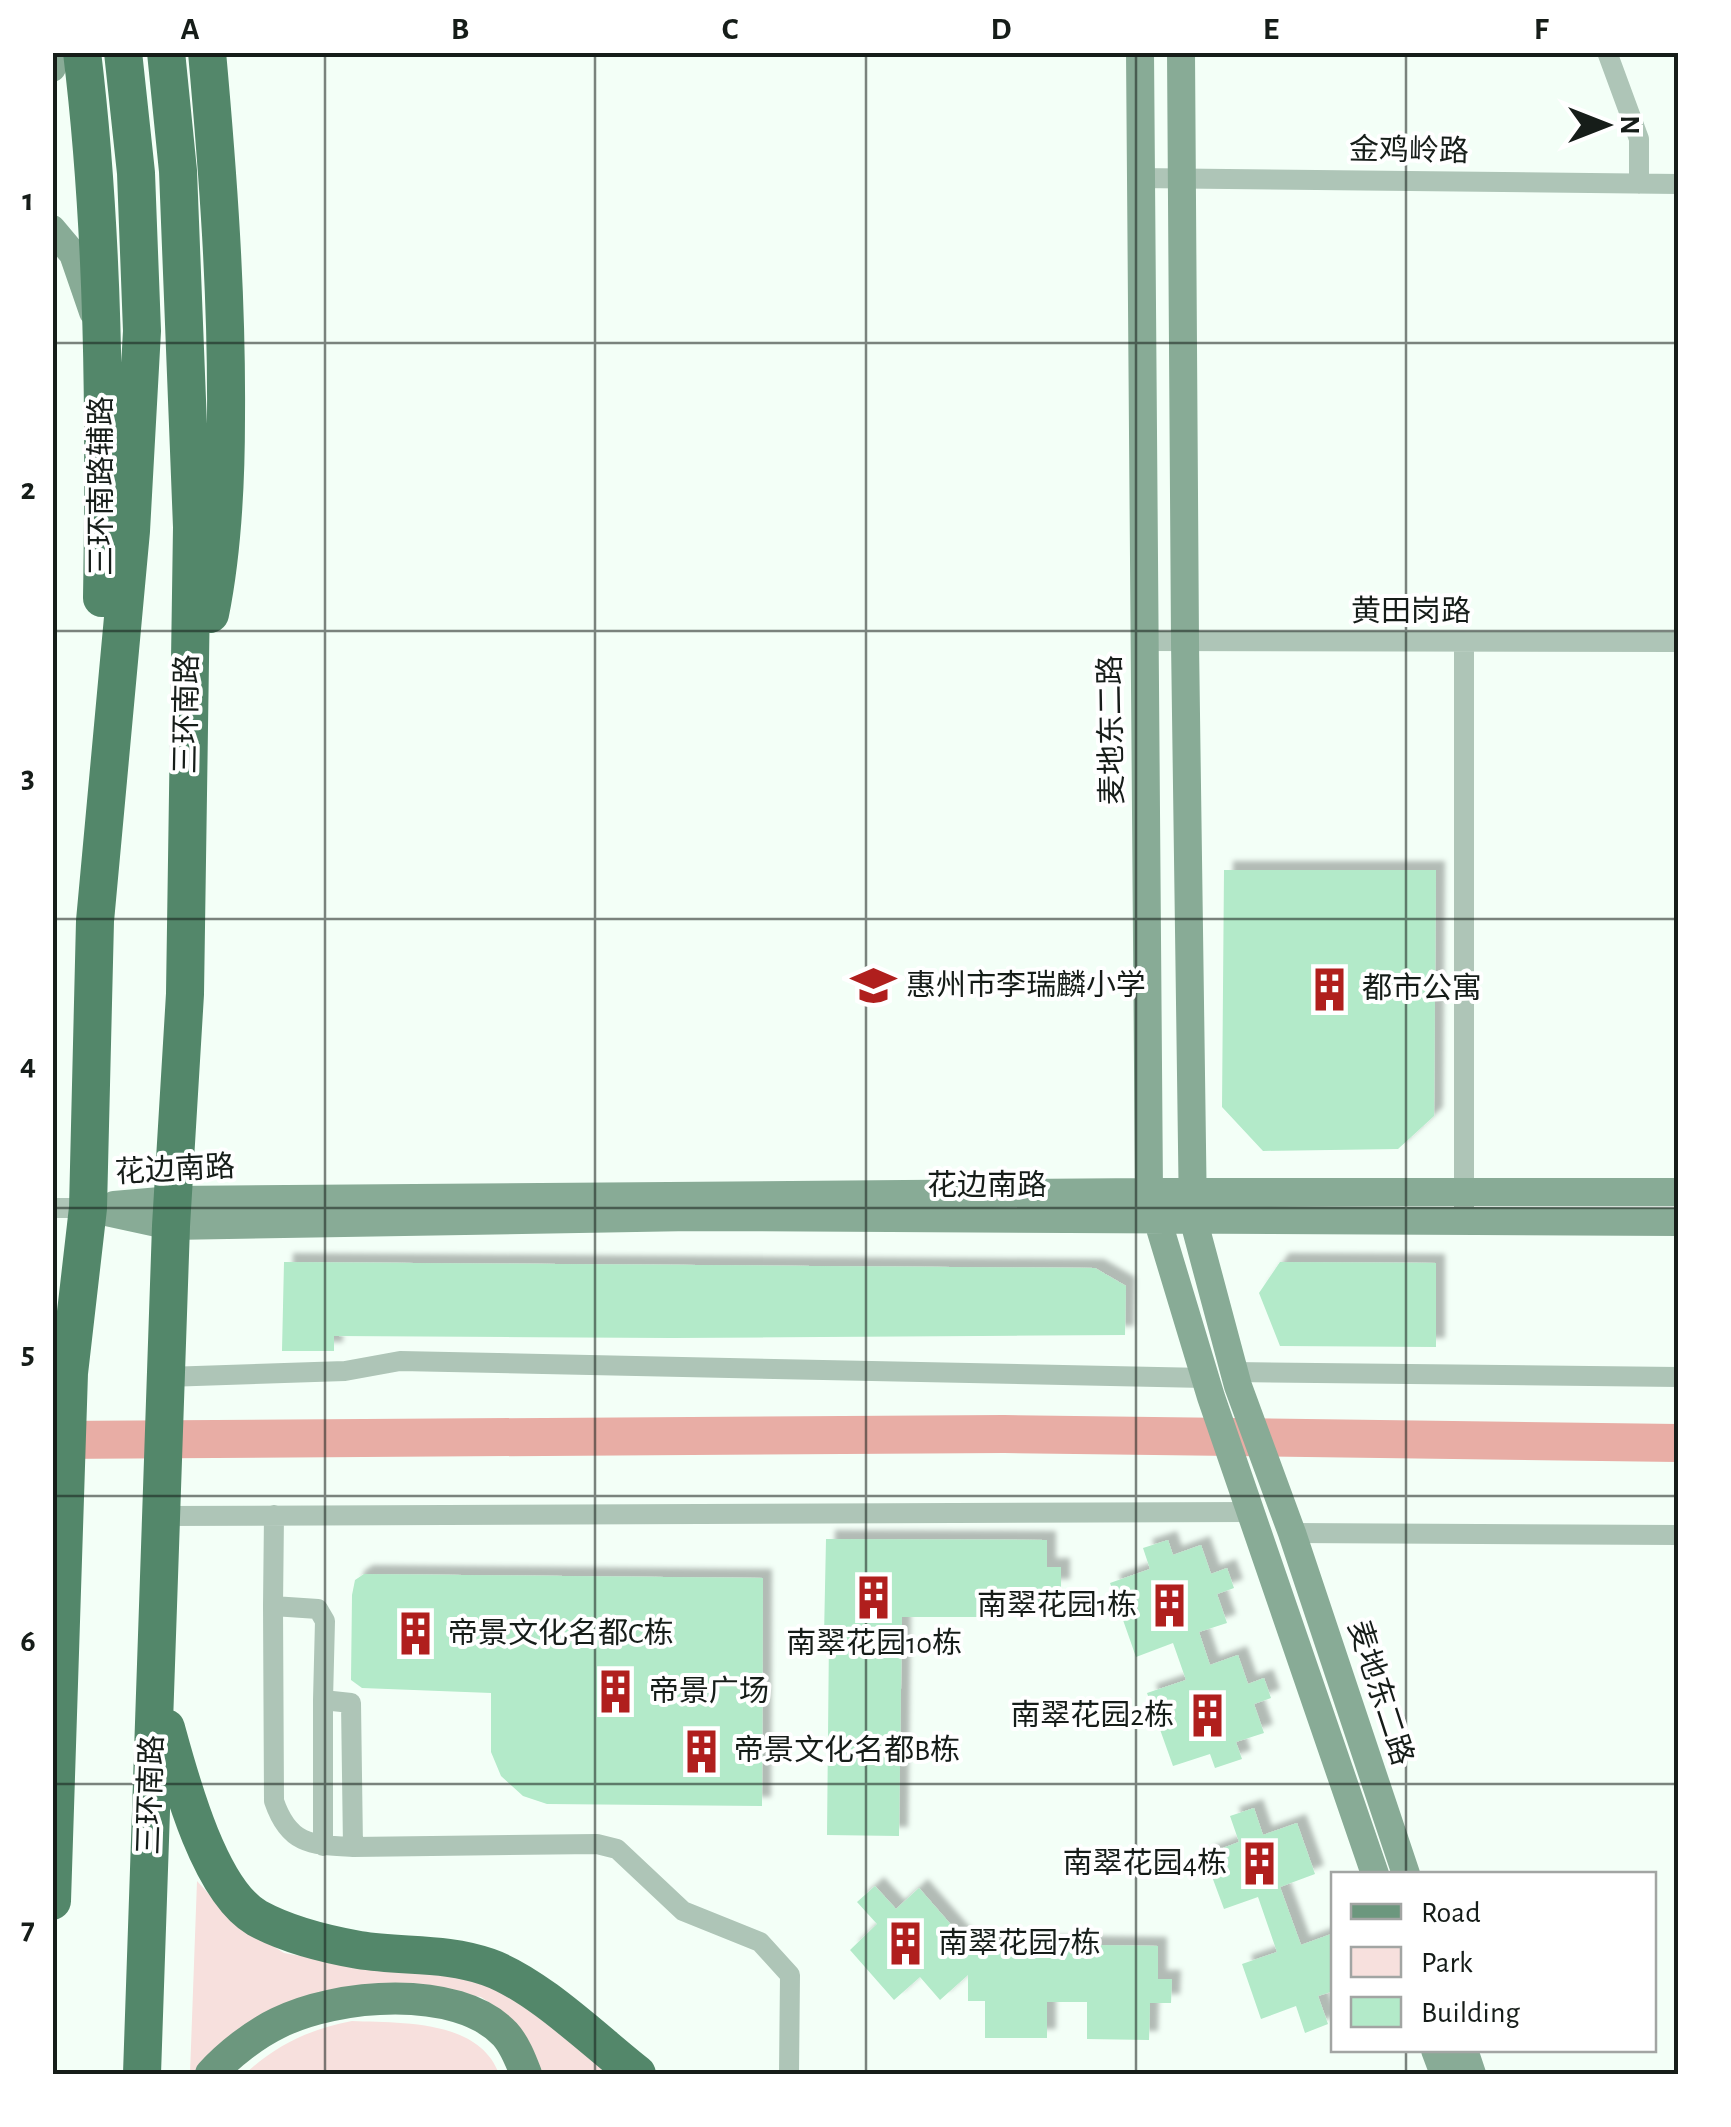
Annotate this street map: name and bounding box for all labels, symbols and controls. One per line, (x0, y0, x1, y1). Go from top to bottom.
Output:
text: A (180, 13, 200, 45)
text: B (451, 13, 469, 45)
text: C (722, 13, 739, 45)
text: D (991, 13, 1012, 45)
text: E (1263, 13, 1279, 45)
text: F (1534, 13, 1550, 45)
north arrow (1556, 75, 1656, 175)
text: N (1615, 115, 1643, 135)
street label: 金鸡岭路 (1349, 133, 1469, 167)
text: 1 (22, 184, 34, 216)
street label: 三环南路辅路 (85, 396, 117, 576)
text: 2 (20, 473, 36, 505)
street label: 黄田岗路 (1351, 595, 1471, 627)
street label: 三环南路 (169, 654, 203, 774)
street label: 麦地东二路 (1094, 655, 1128, 805)
text: 3 (21, 761, 35, 793)
school or university icon: 惠州市李瑞麟小学 (849, 962, 897, 1010)
building icon: 都市公寓 (1305, 965, 1353, 1013)
place label: 惠州市李瑞麟小学 (906, 969, 1146, 1001)
place label: 都市公寓 (1362, 972, 1482, 1004)
text: 4 (20, 1049, 36, 1081)
street label: 花边南路 (114, 1150, 236, 1188)
street label: 花边南路 (927, 1169, 1047, 1201)
text: 5 (21, 1337, 35, 1369)
building icon: 南翠花园10栋 (850, 1573, 898, 1621)
building icon: 南翠花园1栋 (1146, 1582, 1194, 1630)
place label: 南翠花园1栋 (977, 1589, 1137, 1621)
building icon: 帝景文化名都C栋 (391, 1610, 439, 1658)
street label: 麦地东二路 (1343, 1616, 1419, 1769)
place label: 帝景文化名都C栋 (448, 1617, 674, 1649)
text: 6 (20, 1625, 36, 1657)
place label: 南翠花园10栋 (786, 1627, 962, 1659)
building icon: 帝景广场 (592, 1668, 640, 1716)
place label: 帝景广场 (649, 1675, 769, 1707)
building icon: 南翠花园2栋 (1183, 1692, 1231, 1740)
place label: 南翠花园2栋 (1010, 1699, 1174, 1731)
building icon: 帝景文化名都B栋 (677, 1727, 725, 1775)
street label: 三环南路 (132, 1734, 168, 1855)
place label: 帝景文化名都B栋 (734, 1734, 960, 1766)
building icon: 南翠花园4栋 (1236, 1840, 1284, 1888)
place label: 南翠花园4栋 (1063, 1847, 1227, 1879)
legend (1331, 1872, 1656, 2052)
text: Road (1421, 1898, 1481, 1928)
text: 7 (21, 1913, 35, 1945)
building icon: 南翠花园7栋 (881, 1920, 929, 1968)
place label: 南翠花园7栋 (938, 1927, 1101, 1959)
text: Park (1421, 1948, 1473, 1978)
text: Building (1421, 1998, 1520, 2028)

